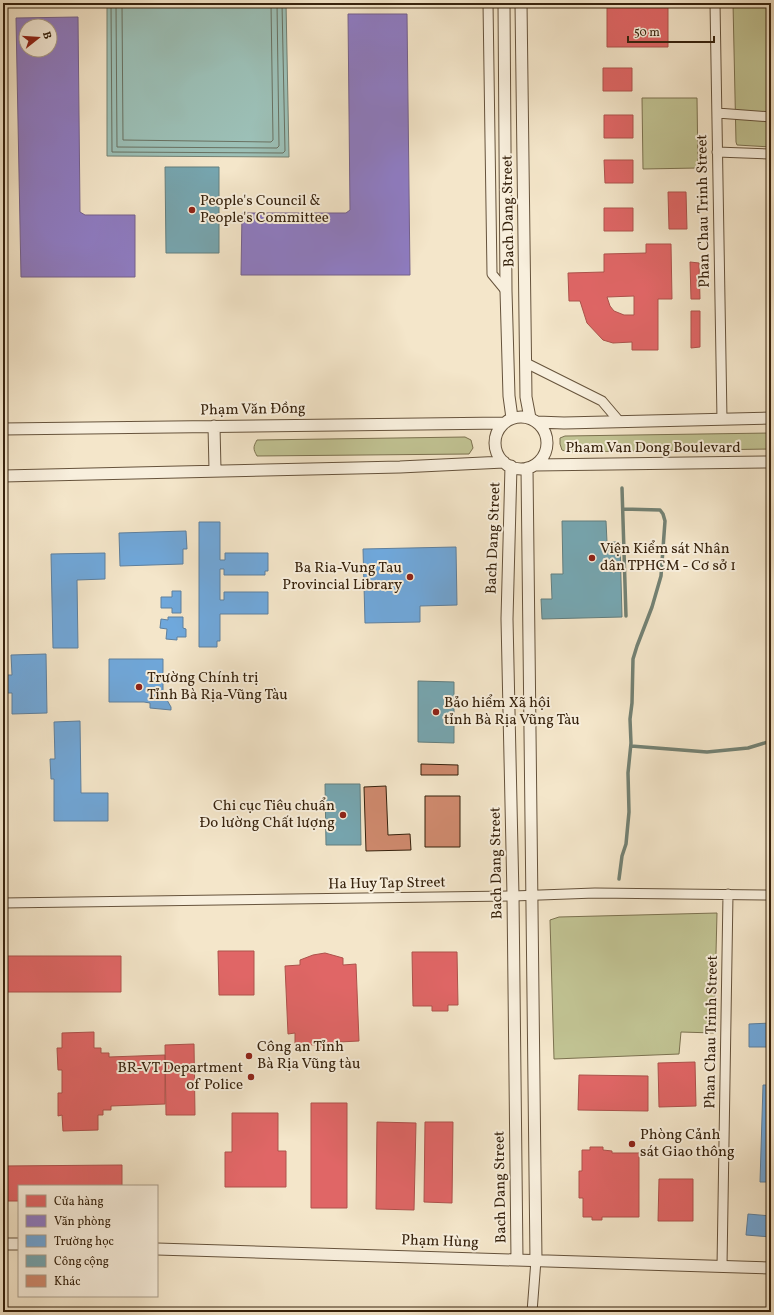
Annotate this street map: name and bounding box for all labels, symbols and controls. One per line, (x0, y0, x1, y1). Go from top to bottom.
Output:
north arrow (18, 18, 58, 58)
scale bar (628, 18, 714, 44)
text: 50 m (634, 25, 660, 41)
text: B (38, 30, 54, 41)
street label: Phan Chau Trinh Street (692, 134, 716, 288)
street label: Bach Dang Street (498, 155, 520, 267)
place label: People's Council & People's Committee (200, 191, 329, 229)
marker: People's Council & People's Committee (187, 205, 197, 215)
street label: Phạm Văn Đồng (200, 399, 306, 421)
street label: Pham Van Dong Boulevard (565, 438, 741, 459)
street label: Bach Dang Street (482, 481, 506, 595)
place label: Viện Kiểm sát Nhân dân TPHCM - Cơ sở 1 (600, 539, 736, 577)
marker: Viện Kiểm sát Nhân dân TPHCM - Cơ sở 1 (587, 553, 597, 563)
place label: Ba Ria-Vung Tau Provincial Library (282, 558, 402, 596)
marker: Ba Ria-Vung Tau Provincial Library (405, 572, 415, 582)
place label: Trường Chính trị Tỉnh Bà Rịa-Vũng Tàu (147, 668, 288, 706)
marker: Trường Chính trị Tỉnh Bà Rịa-Vũng Tàu (134, 682, 144, 692)
place label: Bảo hiểm Xã hội tỉnh Bà Rịa Vũng Tàu (444, 693, 580, 731)
marker: Bảo hiểm Xã hội tỉnh Bà Rịa Vũng Tàu (431, 707, 441, 717)
place label: Chi cục Tiêu chuẩn Đo lường Chất lượng (199, 796, 335, 834)
street label: Bach Dang Street (486, 807, 508, 919)
marker: Chi cục Tiêu chuẩn Đo lường Chất lượng (338, 810, 348, 820)
street label: Ha Huy Tap Street (328, 872, 446, 896)
street label: Phan Chau Trinh Street (700, 955, 724, 1109)
place label: Công an Tỉnh Bà Rịa Vũng tàu (257, 1037, 360, 1075)
marker: Công an Tỉnh Bà Rịa Vũng tàu (244, 1051, 254, 1061)
place label: BR-VT Department of Police (117, 1058, 243, 1096)
marker: BR-VT Department of Police (246, 1072, 256, 1082)
place label: Phòng Cảnh sát Giao thông (640, 1125, 735, 1163)
street label: Bach Dang Street (490, 1131, 512, 1243)
marker: Phòng Cảnh sát Giao thông (627, 1139, 637, 1149)
legend (18, 1185, 158, 1297)
text: Cửa hàng (54, 1194, 104, 1210)
text: Văn phòng (54, 1214, 111, 1230)
street label: Phạm Hùng (401, 1230, 480, 1254)
text: Trường học (54, 1234, 114, 1250)
text: Công cộng (54, 1254, 109, 1270)
text: Khác (54, 1274, 81, 1290)

